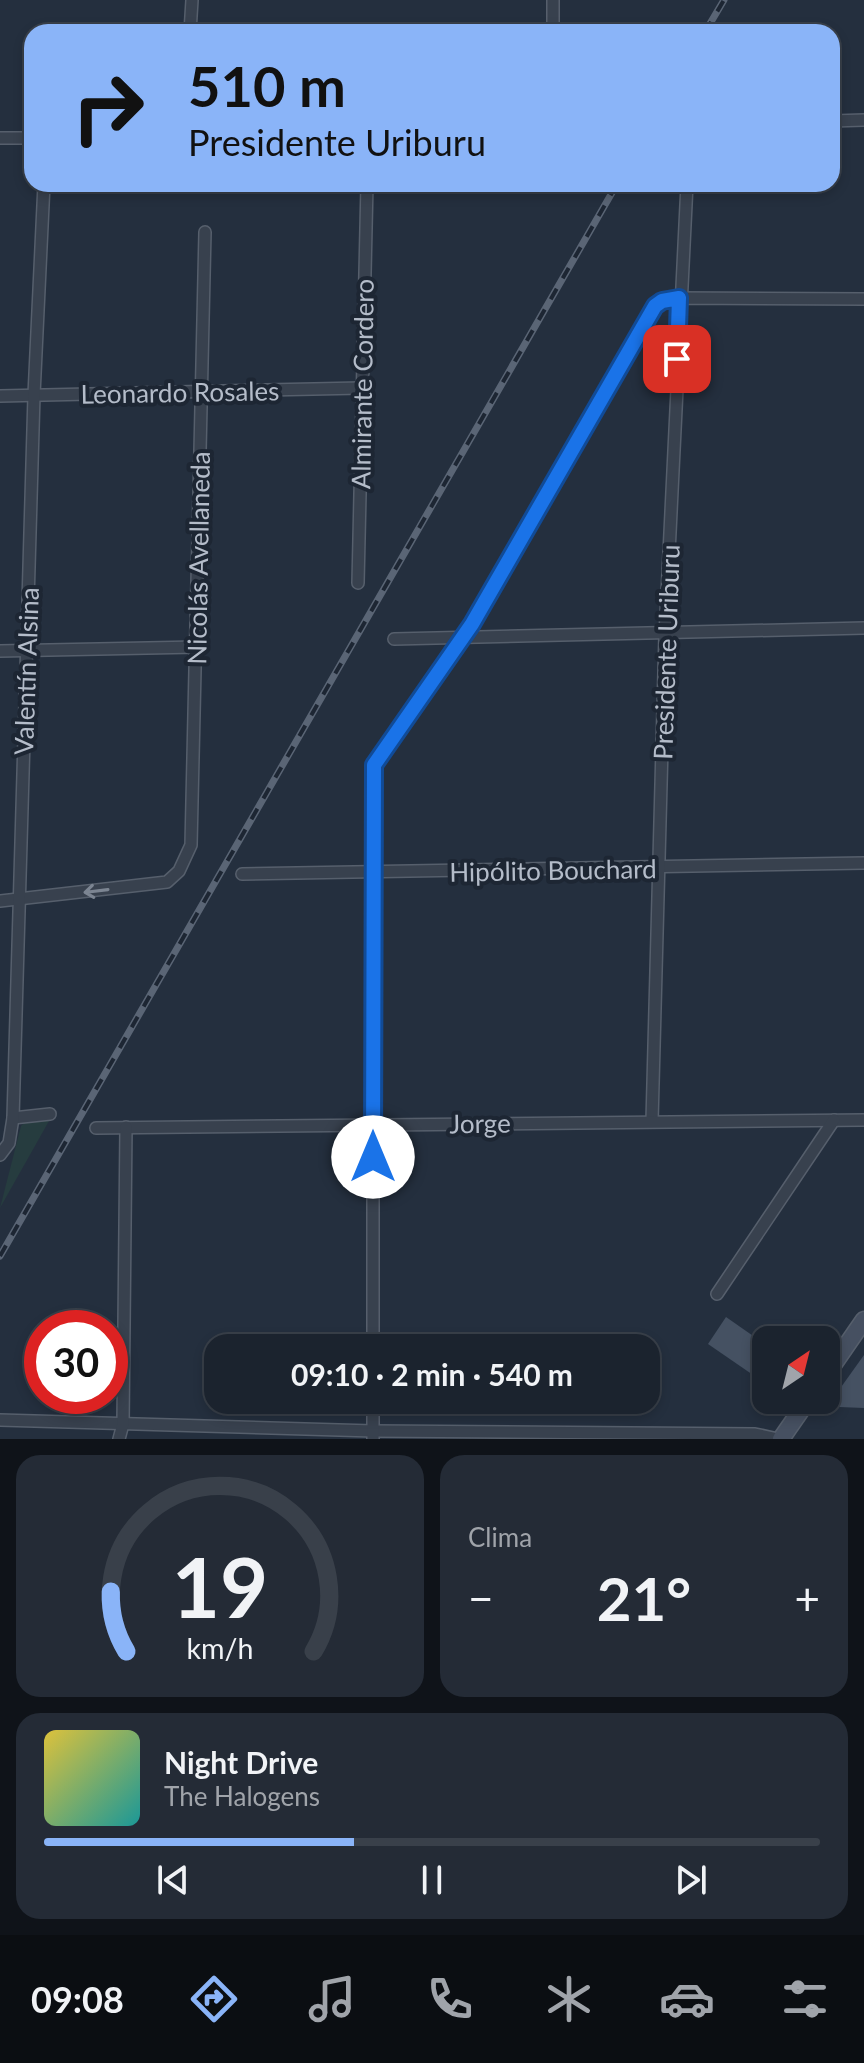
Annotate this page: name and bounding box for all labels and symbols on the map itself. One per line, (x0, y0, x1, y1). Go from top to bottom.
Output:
street label: Almirante Cordero (344, 279, 380, 489)
pin (643, 325, 711, 393)
street label: Leonardo Rosales (80, 374, 280, 410)
street label: Nicolás Avellaneda (180, 451, 216, 665)
street label: Presidente Uriburu (646, 544, 686, 760)
street label: Valentín Alsina (7, 587, 45, 755)
street label: Hipólito Bouchard (449, 852, 657, 888)
one-way arrow (84, 884, 110, 899)
street label: Jorge (449, 1106, 511, 1140)
position arrow (331, 1115, 415, 1199)
speed limit sign: 30 (24, 1310, 128, 1414)
north arrow (752, 1326, 840, 1414)

